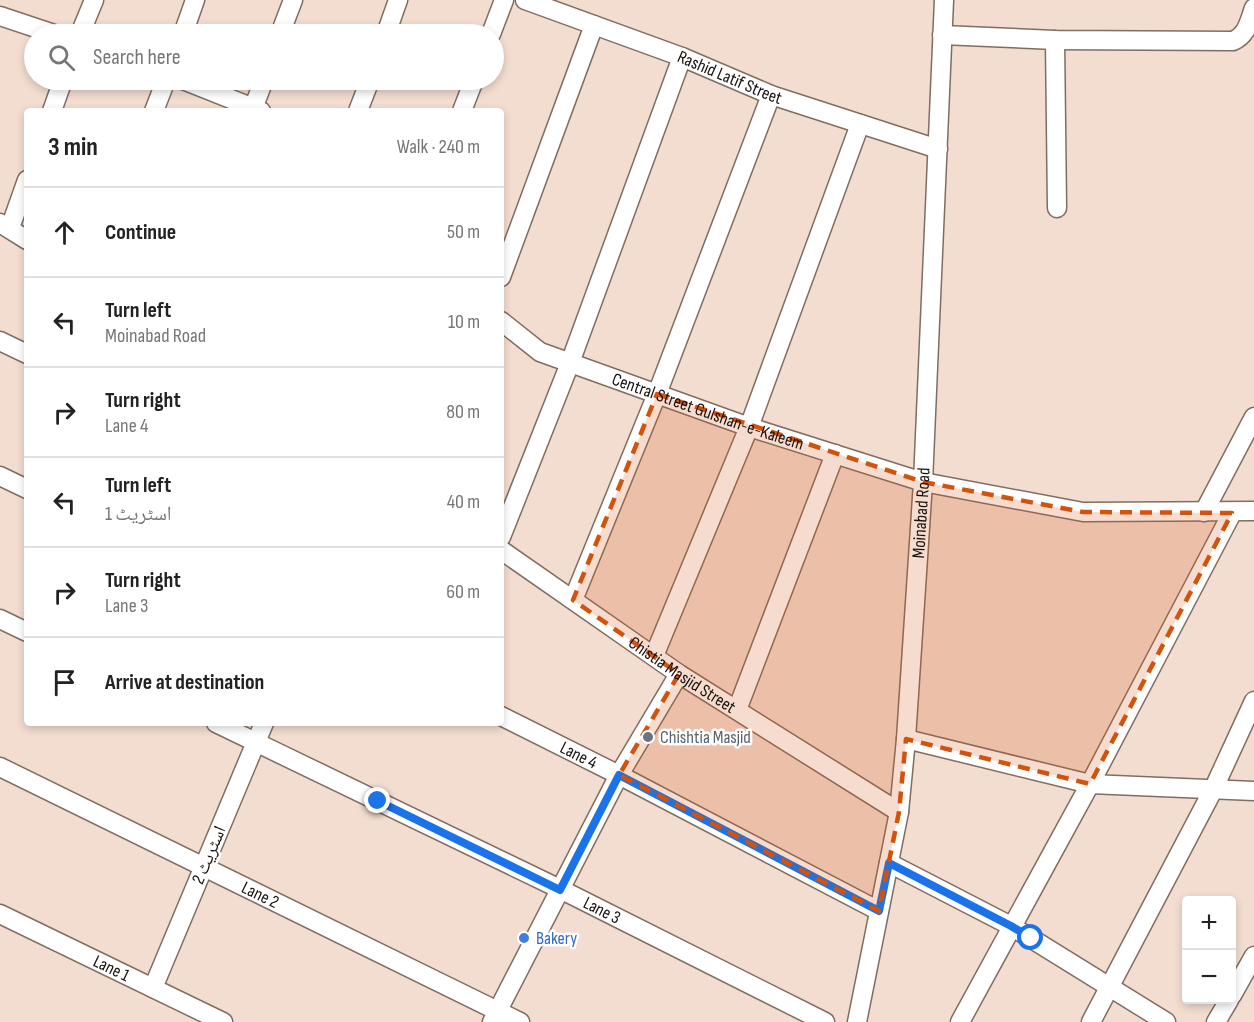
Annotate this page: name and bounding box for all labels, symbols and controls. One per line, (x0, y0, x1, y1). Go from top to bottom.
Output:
search box (24, 24, 504, 90)
icon: search (45, 41, 78, 74)
text: Search here (93, 44, 180, 71)
street label: Rashid Latif Street (674, 46, 785, 109)
text: 3 min (48, 132, 98, 163)
text: Walk · 240 m (397, 135, 480, 159)
icon: ahead (48, 216, 81, 249)
text: Continue (105, 219, 176, 246)
text: 50 m (447, 220, 480, 244)
text: Turn left (105, 297, 171, 324)
icon: left (48, 306, 81, 339)
text: 10 m (448, 310, 480, 334)
text: Moinabad Road (105, 324, 206, 348)
street label: Central Street Gulshan-e-Kaleem (609, 368, 807, 454)
text: Turn right (105, 387, 181, 414)
icon: right (48, 396, 81, 429)
text: 80 m (446, 400, 480, 424)
text: Lane 4 (105, 414, 148, 438)
street label: Moinabad Road (907, 467, 934, 559)
text: Turn left (105, 472, 171, 499)
icon: left (48, 486, 81, 519)
text: 40 m (447, 490, 480, 514)
text: اسٹریٹ 1 (105, 502, 172, 526)
text: Turn right (105, 567, 181, 594)
icon: right (48, 576, 81, 609)
text: 60 m (446, 580, 480, 604)
text: Lane 3 (105, 594, 148, 618)
street label: Chistia Masjid Street (625, 632, 740, 718)
icon: arrive (48, 666, 81, 699)
text: Arrive at destination (105, 669, 264, 696)
place label: Chishtia Masjid (660, 727, 751, 748)
marker: Chishtia Masjid (641, 730, 655, 744)
street label: Lane 4 (557, 737, 601, 773)
route end (364, 787, 390, 813)
street label: اسٹریٹ 2 (187, 823, 231, 887)
street label: Lane 2 (238, 877, 282, 913)
street label: Lane 3 (580, 892, 624, 928)
map controls (1182, 896, 1236, 1004)
button: + (1182, 896, 1236, 950)
route start (1017, 924, 1043, 950)
place label: Bakery (536, 928, 577, 949)
marker: Bakery (517, 931, 531, 945)
street label: Lane 1 (90, 950, 134, 986)
button: − (1182, 950, 1236, 1004)

